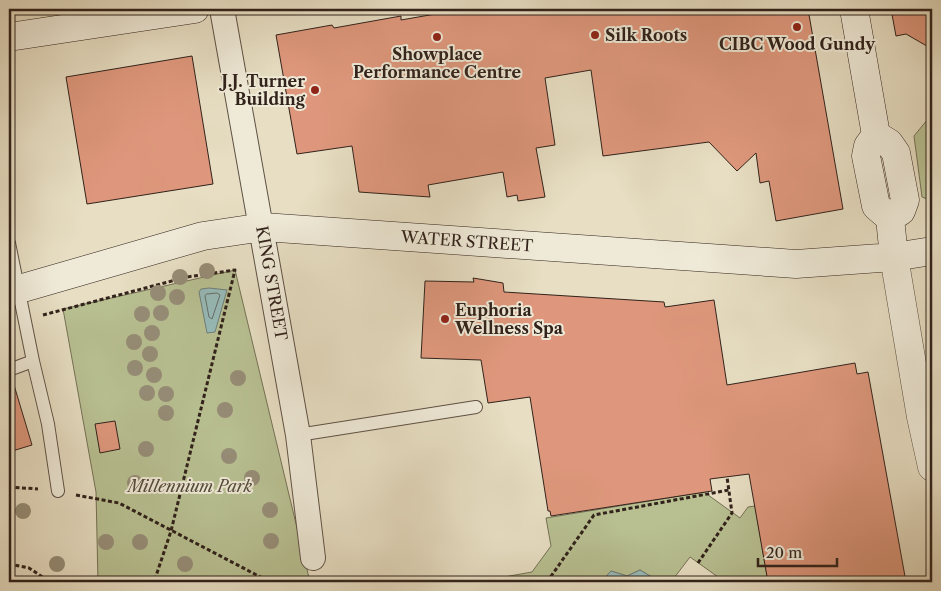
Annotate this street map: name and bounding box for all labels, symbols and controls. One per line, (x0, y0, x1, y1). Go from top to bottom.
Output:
marker: CIBC Wood Gundy (791, 21, 803, 33)
place label: Silk Roots (605, 25, 687, 45)
marker: Silk Roots (589, 29, 601, 41)
marker: Showplace Performance Centre (431, 31, 443, 43)
place label: CIBC Wood Gundy (719, 34, 876, 54)
place label: Showplace Performance Centre (353, 44, 521, 82)
place label: J.J. Turner Building (218, 71, 306, 109)
marker: J.J. Turner Building (309, 84, 321, 96)
street label: KING STREET (252, 224, 292, 342)
street label: WATER STREET (399, 226, 534, 256)
place label: Euphoria Wellness Spa (454, 300, 564, 338)
marker: Euphoria Wellness Spa (439, 313, 451, 325)
park label: Millennium Park (126, 476, 253, 496)
scale bar (758, 536, 837, 568)
text: 20 m (766, 543, 802, 562)

